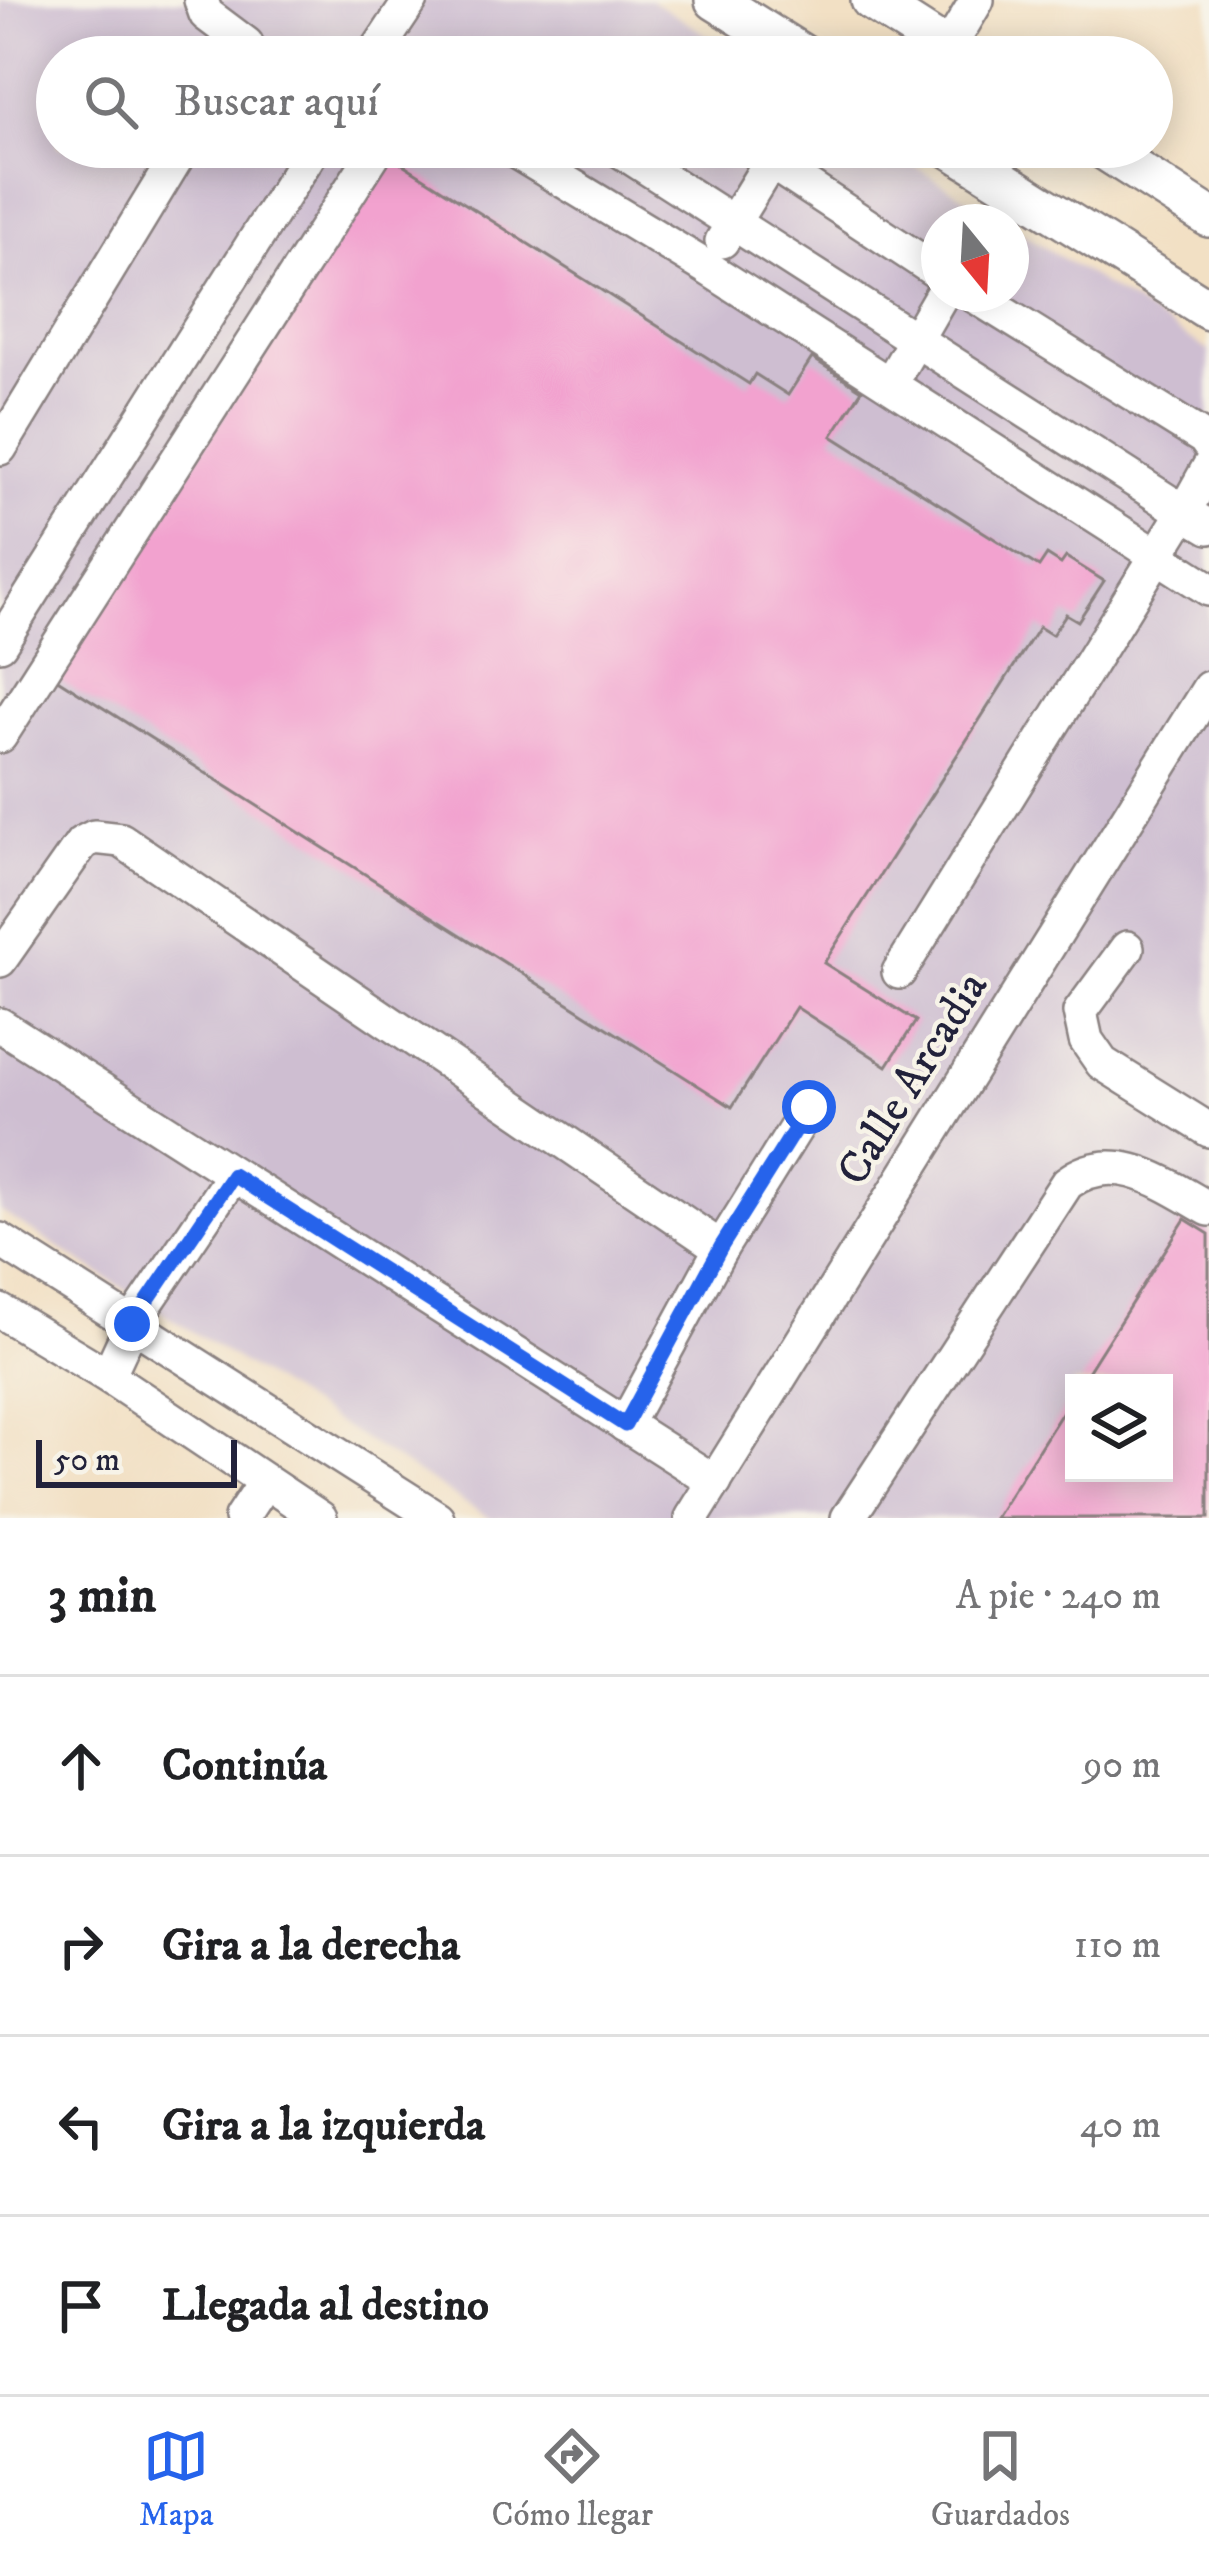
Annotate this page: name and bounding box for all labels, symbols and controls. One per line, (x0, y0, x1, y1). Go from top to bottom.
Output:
search box (36, 36, 1173, 168)
icon: search (78, 69, 144, 135)
text: Buscar aquí (174, 74, 379, 130)
north arrow (921, 204, 1029, 312)
street label: Calle Arcadia (825, 962, 1001, 1196)
route start (782, 1080, 836, 1134)
route end (105, 1297, 159, 1351)
map controls (1065, 1374, 1173, 1482)
button: layers (1065, 1374, 1173, 1482)
scale bar (36, 1434, 237, 1487)
text: 50 m (54, 1440, 120, 1481)
text: 3 min (48, 1564, 156, 1628)
text: A pie · 240 m (956, 1572, 1161, 1621)
icon: ahead (48, 1733, 114, 1799)
text: Continúa (162, 1738, 327, 1794)
text: 90 m (1083, 1741, 1161, 1790)
icon: right (48, 1913, 114, 1979)
text: Gira a la derecha (162, 1918, 460, 1974)
text: 110 m (1074, 1921, 1161, 1970)
icon: left (48, 2093, 114, 2159)
text: Gira a la izquierda (162, 2098, 485, 2154)
text: 40 m (1080, 2101, 1161, 2150)
icon: arrive (48, 2273, 114, 2339)
text: Llegada al destino (162, 2278, 489, 2334)
tab: Mapa (139, 2423, 214, 2536)
tab: Cómo llegar (491, 2423, 653, 2536)
tab: Guardados (931, 2423, 1070, 2536)

